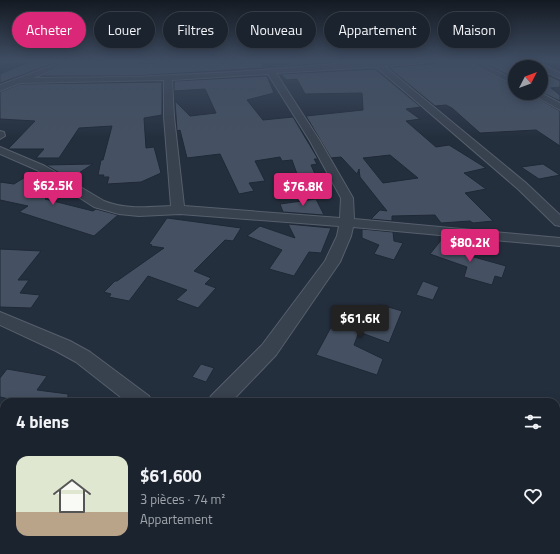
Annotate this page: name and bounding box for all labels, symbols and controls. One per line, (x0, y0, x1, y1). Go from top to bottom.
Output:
chip: Acheter (12, 12, 86, 48)
chip: Louer (94, 12, 155, 48)
chip: Filtres (163, 12, 228, 48)
chip: Nouveau (236, 12, 316, 48)
chip: Appartement (324, 12, 430, 48)
chip: Maison (438, 12, 510, 48)
north arrow (508, 60, 548, 100)
map controls (508, 60, 548, 100)
pin: $62.5K (20, 172, 86, 206)
pin: $76.8K (270, 173, 336, 207)
text: $62.5K (33, 175, 73, 195)
text: $76.8K (283, 176, 323, 196)
pin: $80.2K (437, 229, 503, 263)
text: $80.2K (450, 232, 490, 252)
pin: $61.6K (327, 305, 393, 339)
text: $61.6K (340, 308, 380, 328)
text: 4 biens (16, 409, 69, 435)
icon: filters (522, 411, 544, 433)
text: $61,600 (140, 463, 202, 489)
icon: home (48, 472, 96, 520)
icon: heart (522, 485, 544, 507)
text: 3 pièces · 74 m² (140, 489, 225, 509)
text: Appartement (140, 509, 213, 529)

